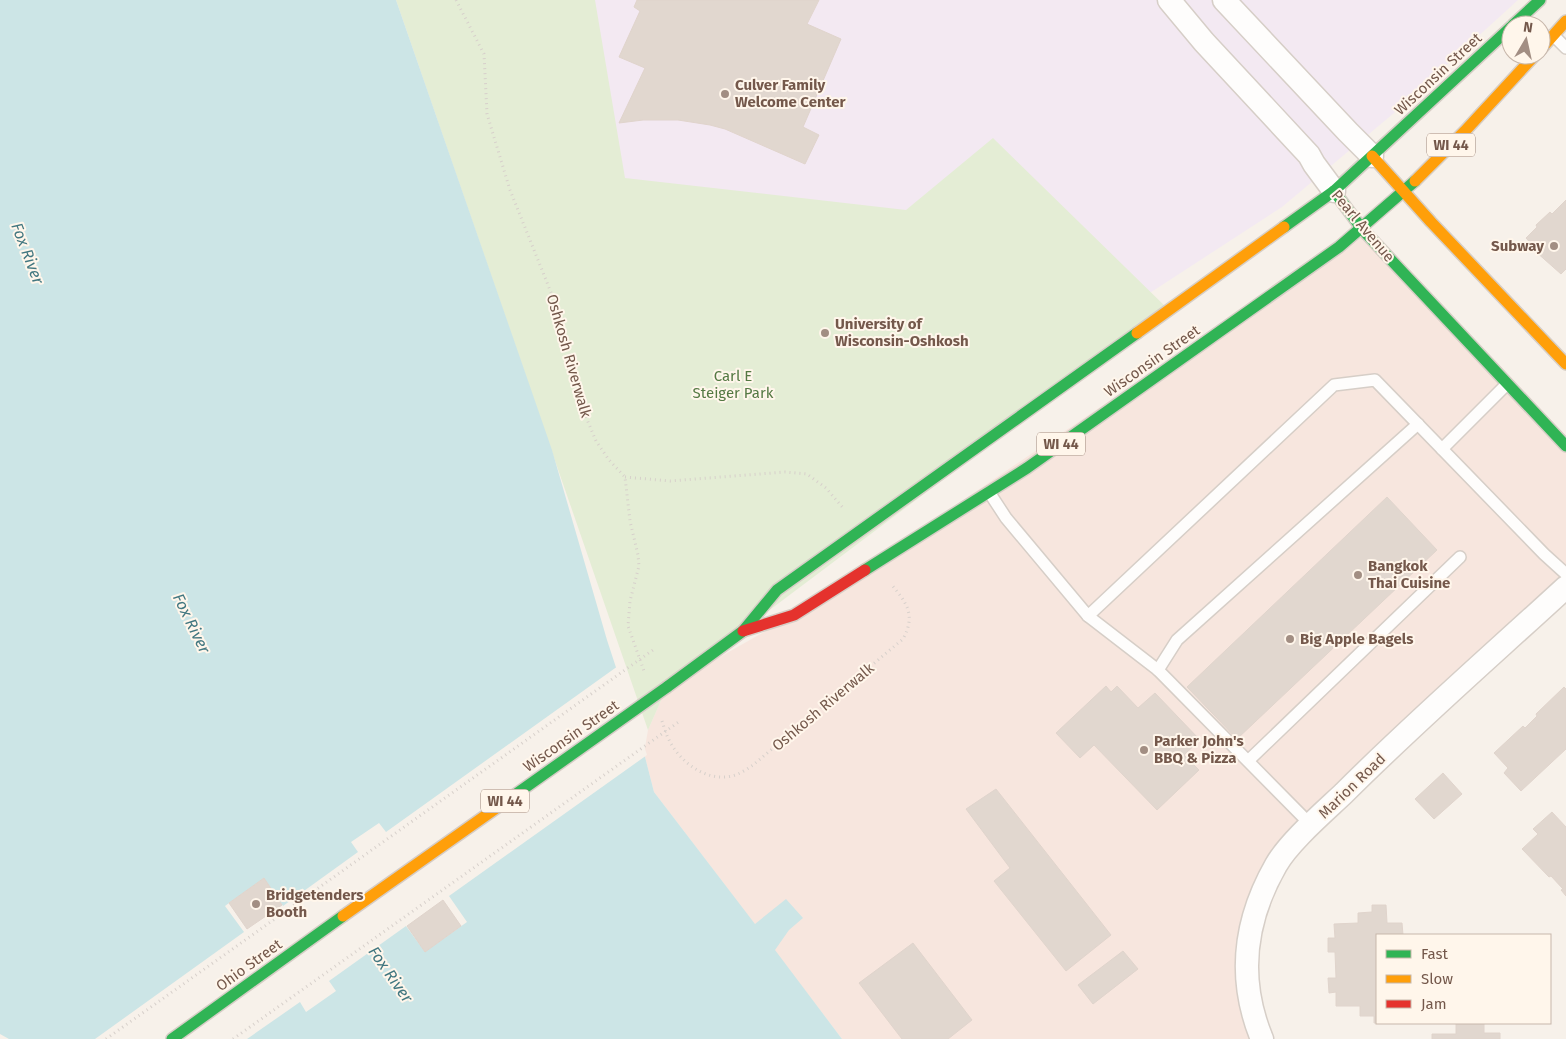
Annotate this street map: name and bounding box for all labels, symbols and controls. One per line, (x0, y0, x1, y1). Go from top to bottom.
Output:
north arrow (1501, 15, 1551, 65)
text: N (1522, 19, 1534, 37)
street label: Wisconsin Street (1391, 29, 1486, 119)
place label: Culver Family Welcome Center (735, 76, 846, 111)
marker: Culver Family Welcome Center (719, 88, 731, 100)
road number: WI 44 (1427, 134, 1475, 156)
street label: Pearl Avenue (1328, 186, 1398, 266)
water label: Fox River (7, 220, 48, 287)
place label: Subway (1491, 237, 1544, 255)
marker: Subway (1548, 240, 1560, 252)
street label: Oshkosh Riverwalk (543, 292, 595, 420)
place label: University of Wisconsin-Oshkosh (835, 315, 969, 350)
street label: Wisconsin Street (1101, 321, 1204, 401)
marker: University of Wisconsin-Oshkosh (819, 327, 831, 339)
park label: Carl E Steiger Park (693, 367, 774, 402)
road number: WI 44 (1037, 432, 1085, 456)
place label: Bangkok Thai Cuisine (1368, 557, 1450, 592)
marker: Bangkok Thai Cuisine (1352, 569, 1364, 581)
water label: Fox River (169, 590, 215, 657)
place label: Big Apple Bagels (1300, 630, 1414, 648)
marker: Big Apple Bagels (1284, 633, 1296, 645)
street label: Oshkosh Riverwalk (768, 659, 878, 755)
street label: Wisconsin Street (520, 696, 623, 776)
place label: Parker John's BBQ & Pizza (1154, 732, 1244, 767)
marker: Parker John's BBQ & Pizza (1138, 744, 1150, 756)
street label: Marion Road (1315, 750, 1389, 822)
road number: WI 44 (481, 789, 529, 812)
place label: Bridgetenders Booth (266, 886, 364, 921)
marker: Bridgetenders Booth (250, 898, 262, 910)
legend (1376, 934, 1551, 1024)
street label: Ohio Street (213, 935, 286, 995)
water label: Fox River (364, 943, 417, 1007)
text: Fast (1421, 945, 1448, 963)
text: Slow (1421, 970, 1453, 988)
text: Jam (1421, 995, 1447, 1013)

